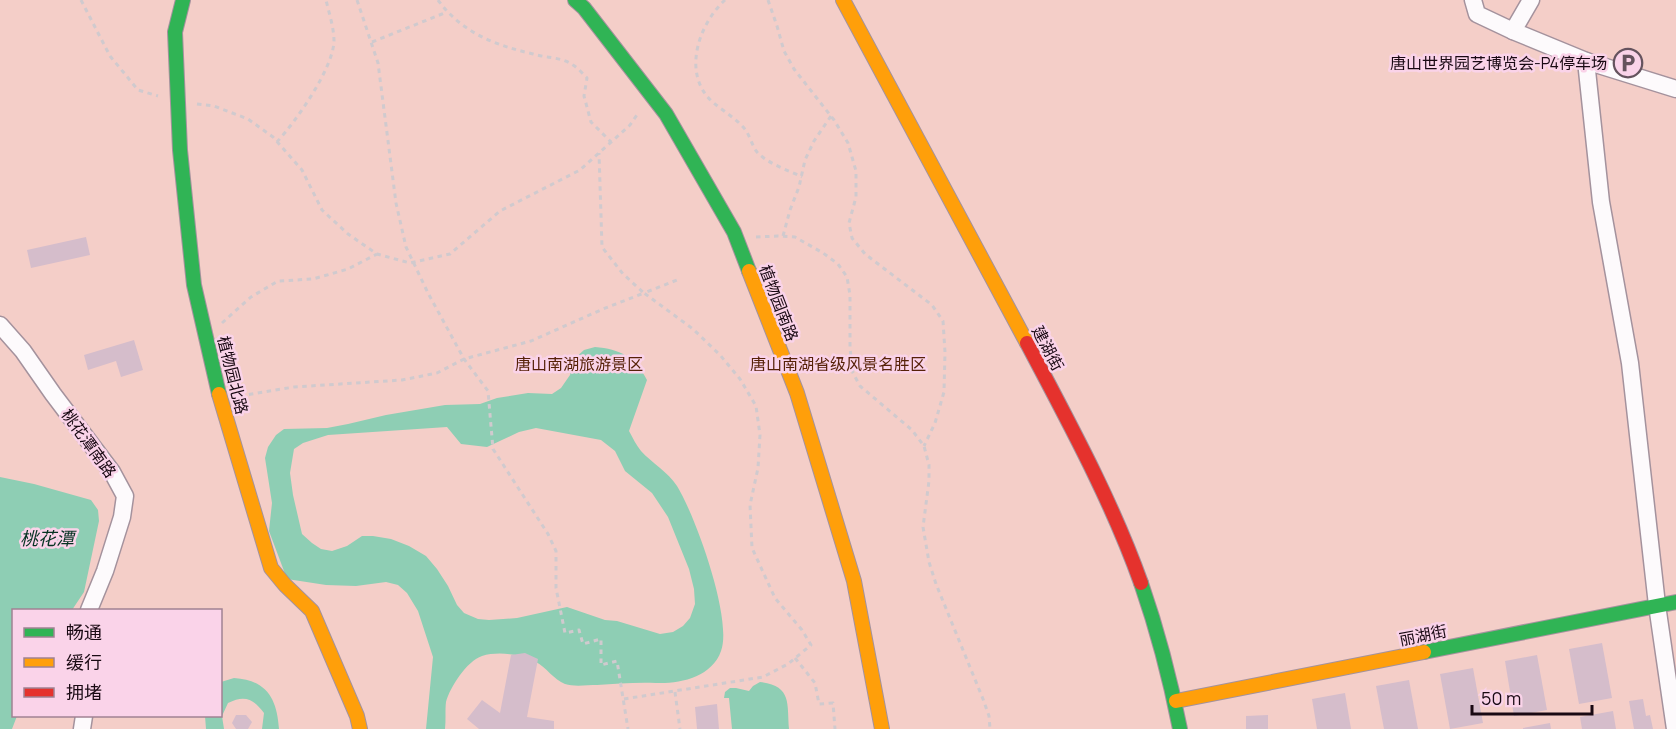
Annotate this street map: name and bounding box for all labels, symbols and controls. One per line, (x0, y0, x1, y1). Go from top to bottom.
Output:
parking icon: 唐山世界园艺博览会-P4停车场 (1612, 47, 1644, 79)
place label: 唐山世界园艺博览会-P4停车场 (1390, 52, 1607, 74)
street label: 植物园南路 (754, 262, 804, 344)
street label: 建湖街 (1027, 322, 1069, 374)
street label: 植物园北路 (213, 334, 253, 416)
park label: 唐山南湖旅游景区 (515, 353, 643, 375)
park label: 唐山南湖省级风景名胜区 (750, 353, 926, 375)
street label: 桃花潭南路 (57, 404, 121, 482)
water label: 桃花潭 (20, 526, 77, 550)
legend (12, 609, 222, 717)
text: 畅通 (66, 620, 102, 644)
street label: 丽湖街 (1397, 620, 1449, 650)
text: 缓行 (66, 650, 102, 674)
scale bar (1472, 678, 1592, 716)
text: 拥堵 (66, 680, 102, 704)
text: 50 m (1481, 686, 1521, 710)

